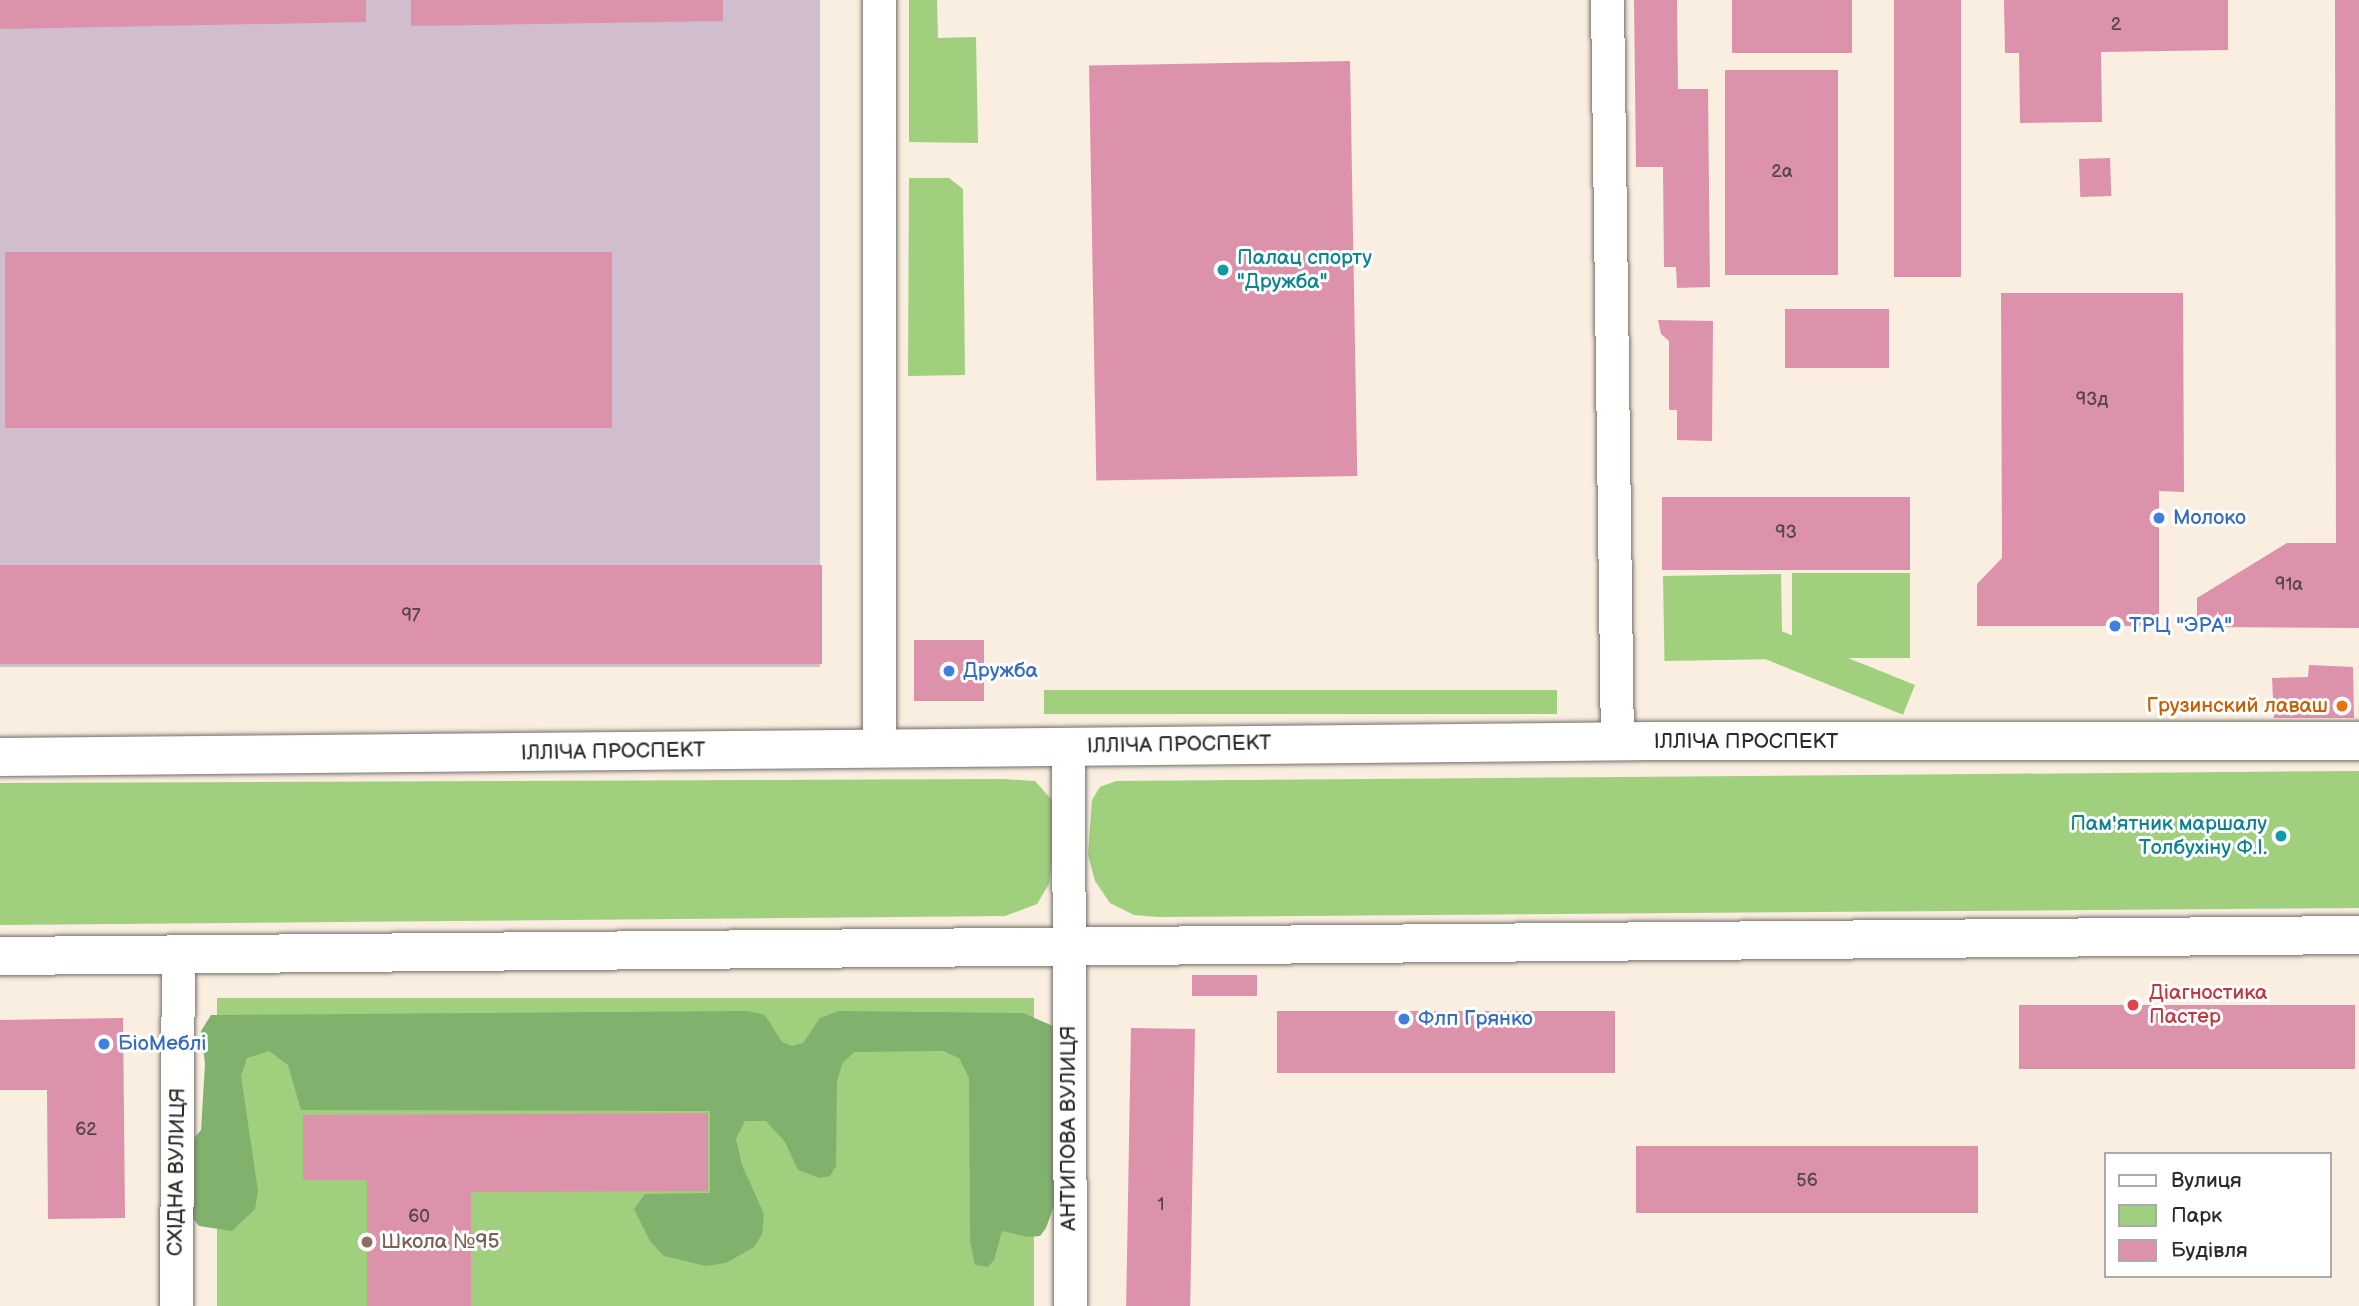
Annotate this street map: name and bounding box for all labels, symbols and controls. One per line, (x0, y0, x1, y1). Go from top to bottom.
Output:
house number: 2 (2111, 14, 2121, 36)
house number: 2а (1771, 161, 1793, 183)
place label: Палац спорту "Дружба" (1237, 245, 1372, 295)
marker: Палац спорту "Дружба" (1215, 262, 1231, 278)
house number: 93д (2076, 389, 2108, 411)
place label: Молоко (2173, 505, 2246, 531)
marker: Молоко (2151, 510, 2167, 526)
house number: 93 (1775, 522, 1797, 544)
house number: 91а (2275, 574, 2303, 596)
house number: 97 (401, 605, 421, 627)
place label: ТРЦ "ЭРА" (2129, 613, 2232, 639)
marker: ТРЦ "ЭРА" (2107, 618, 2123, 634)
place label: Дружба (963, 658, 1038, 684)
marker: Дружба (941, 663, 957, 679)
place label: Грузинский лаваш (2146, 693, 2328, 719)
marker: Грузинский лаваш (2334, 698, 2350, 714)
street label: ІЛЛІЧА ПРОСПЕКТ (1654, 729, 1838, 755)
street label: ІЛЛІЧА ПРОСПЕКТ (1087, 731, 1271, 759)
street label: ІЛЛІЧА ПРОСПЕКТ (521, 738, 705, 766)
place label: Пам'ятник маршалу Толбухіну Ф.І. (2070, 811, 2267, 861)
marker: Пам'ятник маршалу Толбухіну Ф.І. (2273, 828, 2289, 844)
place label: Діагностика Пастер (2149, 980, 2268, 1030)
marker: Діагностика Пастер (2123, 995, 2143, 1015)
place label: Флп Грянко (1418, 1006, 1533, 1032)
marker: Флп Грянко (1396, 1011, 1412, 1027)
street label: АНТИПОВА ВУЛИЦЯ (1056, 1025, 1082, 1231)
place label: БіоМеблі (118, 1031, 207, 1057)
marker: БіоМеблі (96, 1036, 112, 1052)
street label: СХІДНА ВУЛИЦЯ (163, 1088, 191, 1256)
house number: 62 (75, 1119, 97, 1141)
legend (2104, 1152, 2331, 1278)
text: Вулиця (2171, 1168, 2242, 1193)
house number: 56 (1796, 1170, 1818, 1192)
house number: 1 (1158, 1194, 1164, 1216)
text: Парк (2171, 1203, 2222, 1228)
house number: 60 (408, 1206, 430, 1228)
place label: Школа №95 (381, 1229, 500, 1255)
marker: Школа №95 (359, 1234, 375, 1250)
text: Будівля (2171, 1238, 2248, 1263)

